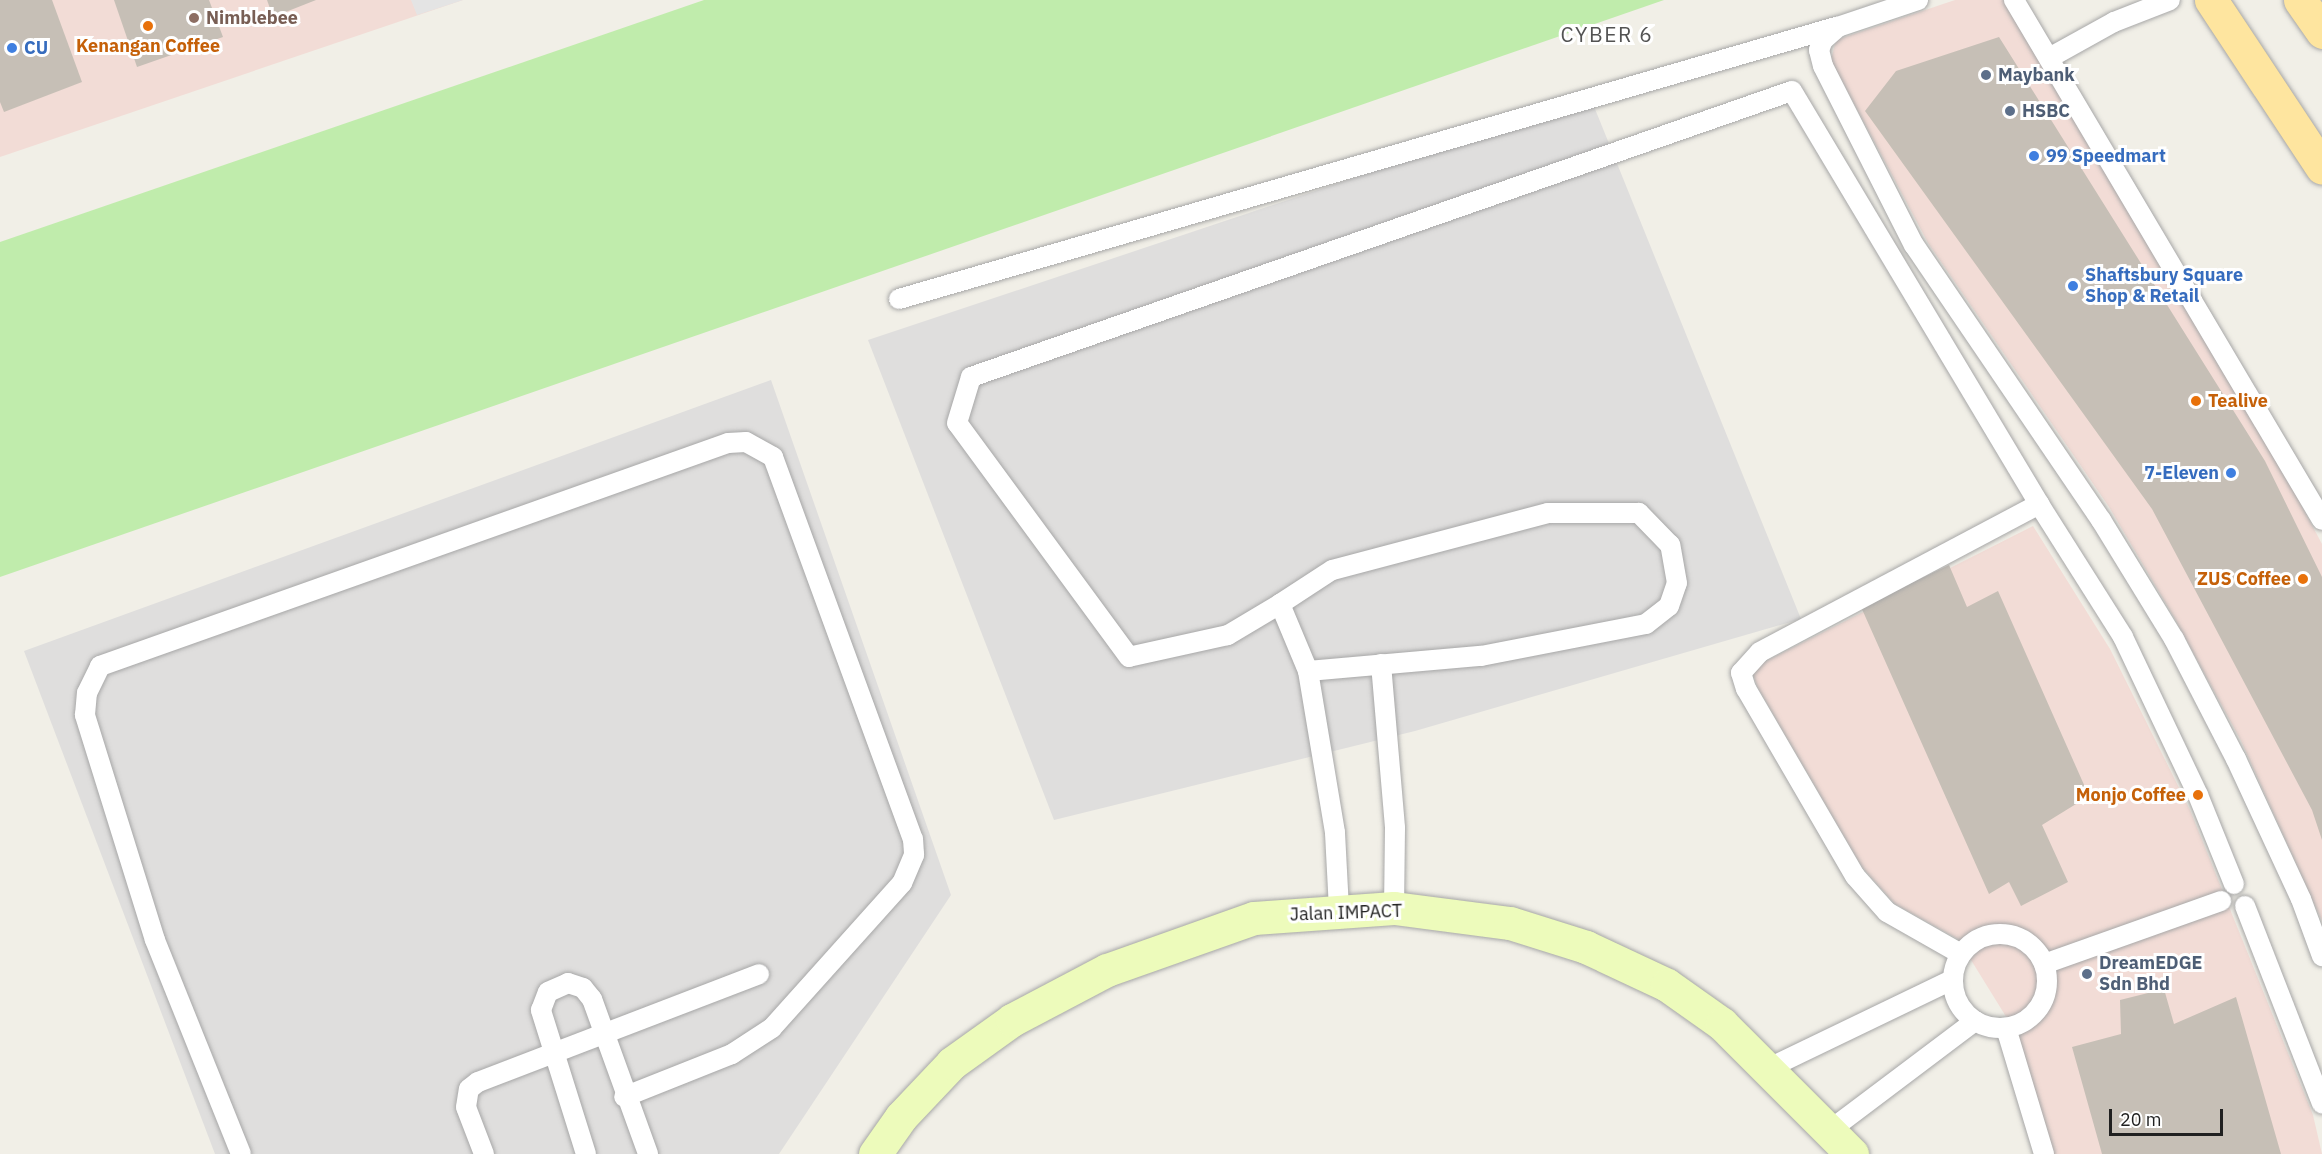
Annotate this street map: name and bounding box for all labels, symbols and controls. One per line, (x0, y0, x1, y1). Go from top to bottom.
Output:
place label: Nimblebee (206, 7, 298, 29)
marker: Nimblebee (187, 11, 201, 25)
marker: Kenangan Coffee (141, 19, 155, 33)
district label: CYBER 6 (1561, 21, 1653, 47)
place label: Kenangan Coffee (76, 35, 220, 57)
place label: CU (24, 37, 48, 59)
marker: CU (5, 41, 19, 55)
place label: Maybank (1998, 64, 2075, 86)
marker: Maybank (1979, 68, 1993, 82)
place label: HSBC (2022, 100, 2070, 122)
marker: HSBC (2003, 104, 2017, 118)
place label: 99 Speedmart (2046, 145, 2166, 167)
marker: 99 Speedmart (2027, 149, 2041, 163)
place label: Shaftsbury Square Shop & Retail (2085, 265, 2243, 308)
marker: Shaftsbury Square Shop & Retail (2066, 279, 2080, 293)
place label: Tealive (2208, 390, 2268, 412)
marker: Tealive (2189, 394, 2203, 408)
place label: 7-Eleven (2144, 462, 2219, 484)
marker: 7-Eleven (2224, 466, 2238, 480)
place label: ZUS Coffee (2197, 568, 2291, 590)
marker: ZUS Coffee (2296, 572, 2310, 586)
place label: Monjo Coffee (2076, 784, 2186, 806)
marker: Monjo Coffee (2191, 788, 2205, 802)
street label: Jalan IMPACT (1289, 900, 1403, 926)
place label: DreamEDGE Sdn Bhd (2099, 953, 2203, 996)
marker: DreamEDGE Sdn Bhd (2080, 967, 2094, 981)
scale bar (2112, 1097, 2226, 1135)
text: 20 m (2120, 1108, 2162, 1131)

